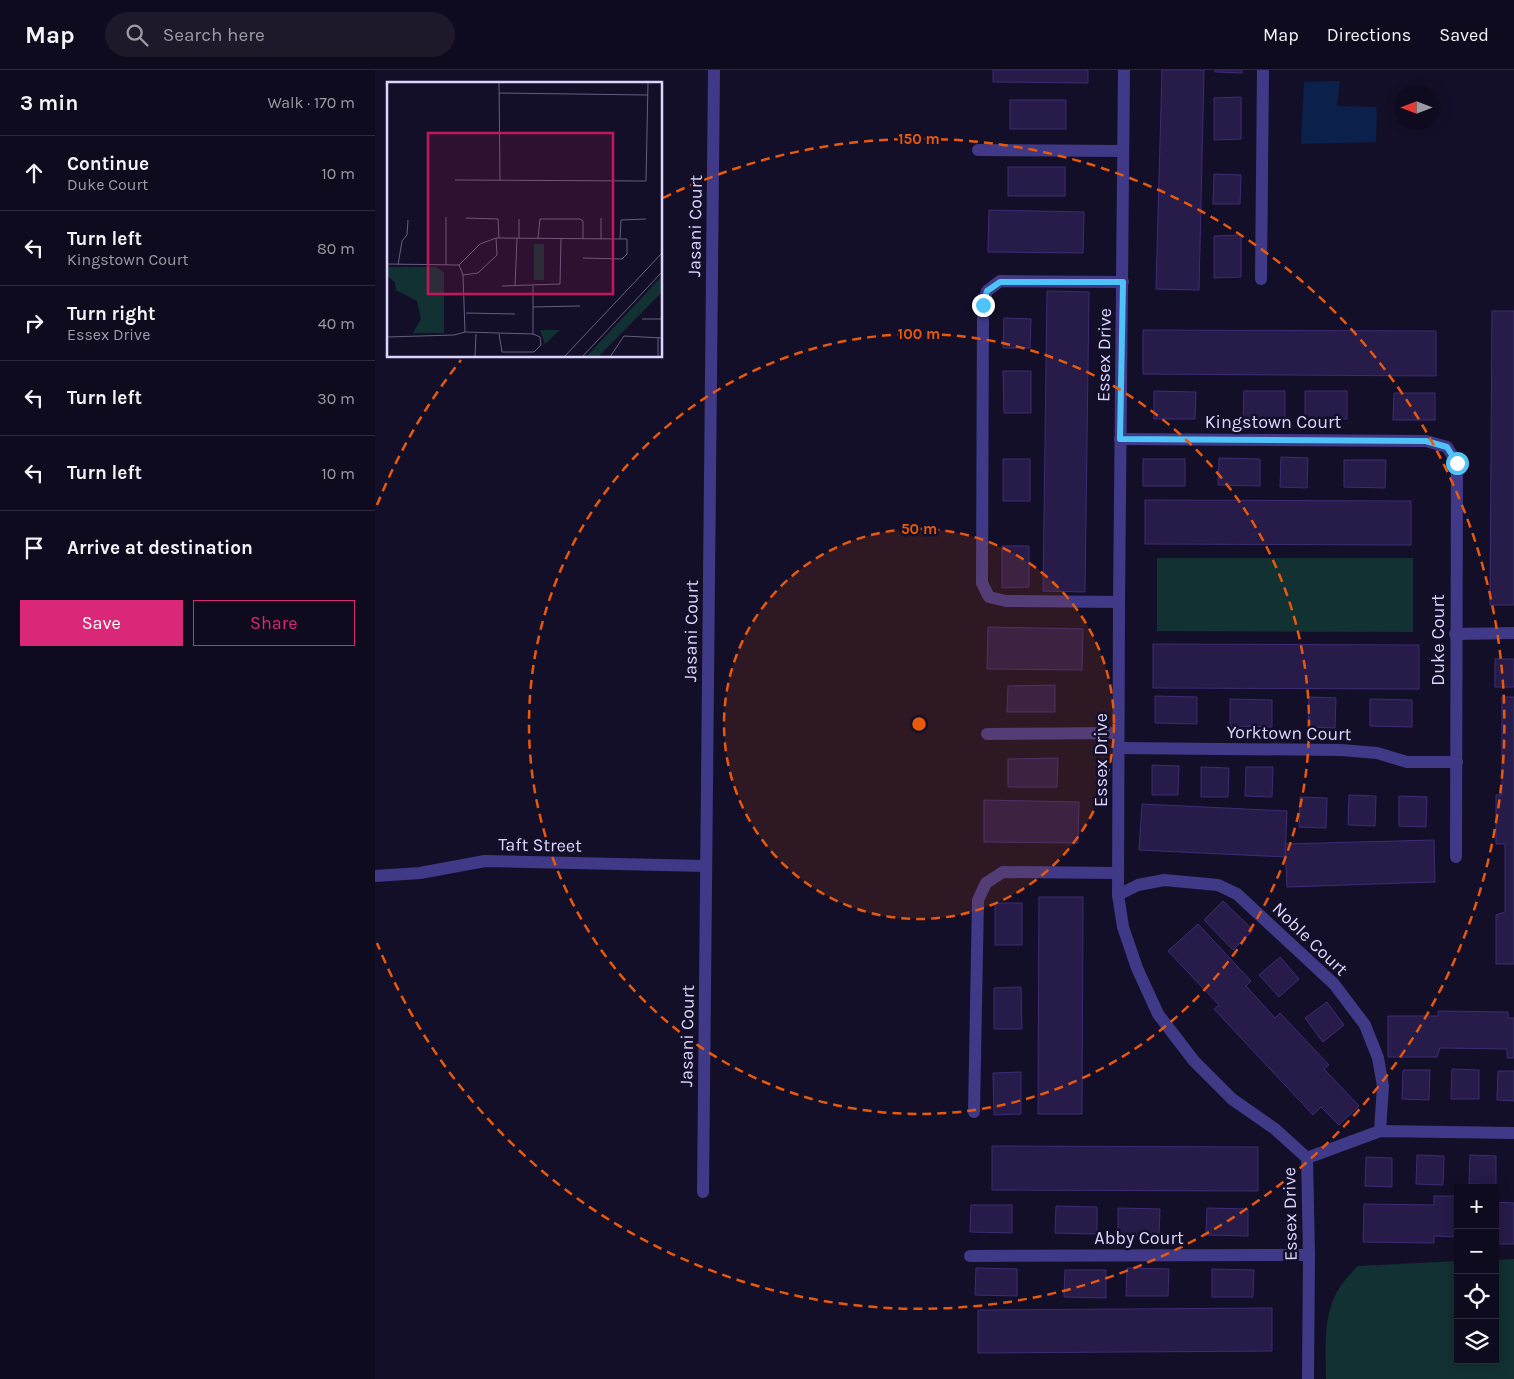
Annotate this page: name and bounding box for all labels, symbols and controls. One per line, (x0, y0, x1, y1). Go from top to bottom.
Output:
search box (105, 12, 455, 57)
text: Map (25, 21, 75, 49)
icon: search (123, 21, 151, 49)
text: Search here (163, 24, 265, 46)
text: Map (1263, 24, 1299, 46)
text: Directions (1327, 24, 1411, 46)
text: Saved (1439, 24, 1489, 46)
inset map (387, 82, 663, 358)
north arrow (1394, 85, 1439, 130)
text: 3 min (20, 91, 78, 115)
text: Walk · 170 m (267, 93, 355, 112)
text: 150 m (898, 130, 940, 148)
text: Continue (67, 153, 149, 175)
icon: ahead (20, 159, 48, 187)
text: 10 m (321, 164, 355, 183)
text: Duke Court (67, 175, 148, 194)
street label: Jasani Court (683, 175, 707, 277)
text: Turn left (67, 228, 142, 250)
icon: left (20, 234, 48, 262)
text: 80 m (317, 239, 355, 258)
text: Kingstown Court (67, 250, 188, 269)
route end (972, 294, 995, 317)
text: Turn right (67, 303, 156, 325)
street label: Essex Drive (1092, 308, 1116, 402)
icon: right (20, 309, 48, 337)
text: 40 m (318, 314, 355, 333)
text: Essex Drive (67, 325, 150, 344)
text: 100 m (898, 325, 940, 343)
icon: left (20, 384, 48, 412)
text: Turn left (67, 387, 142, 409)
text: 30 m (317, 389, 355, 408)
street label: Kingstown Court (1205, 411, 1342, 433)
route start (1446, 452, 1469, 475)
icon: left (20, 459, 48, 487)
text: Turn left (67, 462, 142, 484)
text: 10 m (321, 464, 355, 483)
text: 50 m (901, 520, 937, 538)
icon: arrive (20, 534, 48, 562)
text: Arrive at destination (67, 537, 253, 559)
street label: Jasani Court (679, 580, 703, 682)
street label: Duke Court (1427, 594, 1449, 686)
button: Save (20, 600, 183, 646)
button: Share (193, 600, 355, 646)
street label: Essex Drive (1090, 713, 1112, 807)
centre of rings (910, 715, 928, 733)
street label: Yorktown Court (1226, 721, 1352, 745)
street label: Taft Street (498, 833, 582, 857)
street label: Noble Court (1268, 898, 1352, 981)
street label: Jasani Court (675, 985, 699, 1087)
street label: Essex Drive (1278, 1167, 1302, 1261)
map controls (1454, 1184, 1499, 1364)
button: + (1454, 1184, 1499, 1229)
street label: Abby Court (1094, 1227, 1184, 1249)
button: − (1454, 1229, 1499, 1274)
button: locate (1454, 1274, 1499, 1319)
button: layers (1454, 1319, 1499, 1364)

